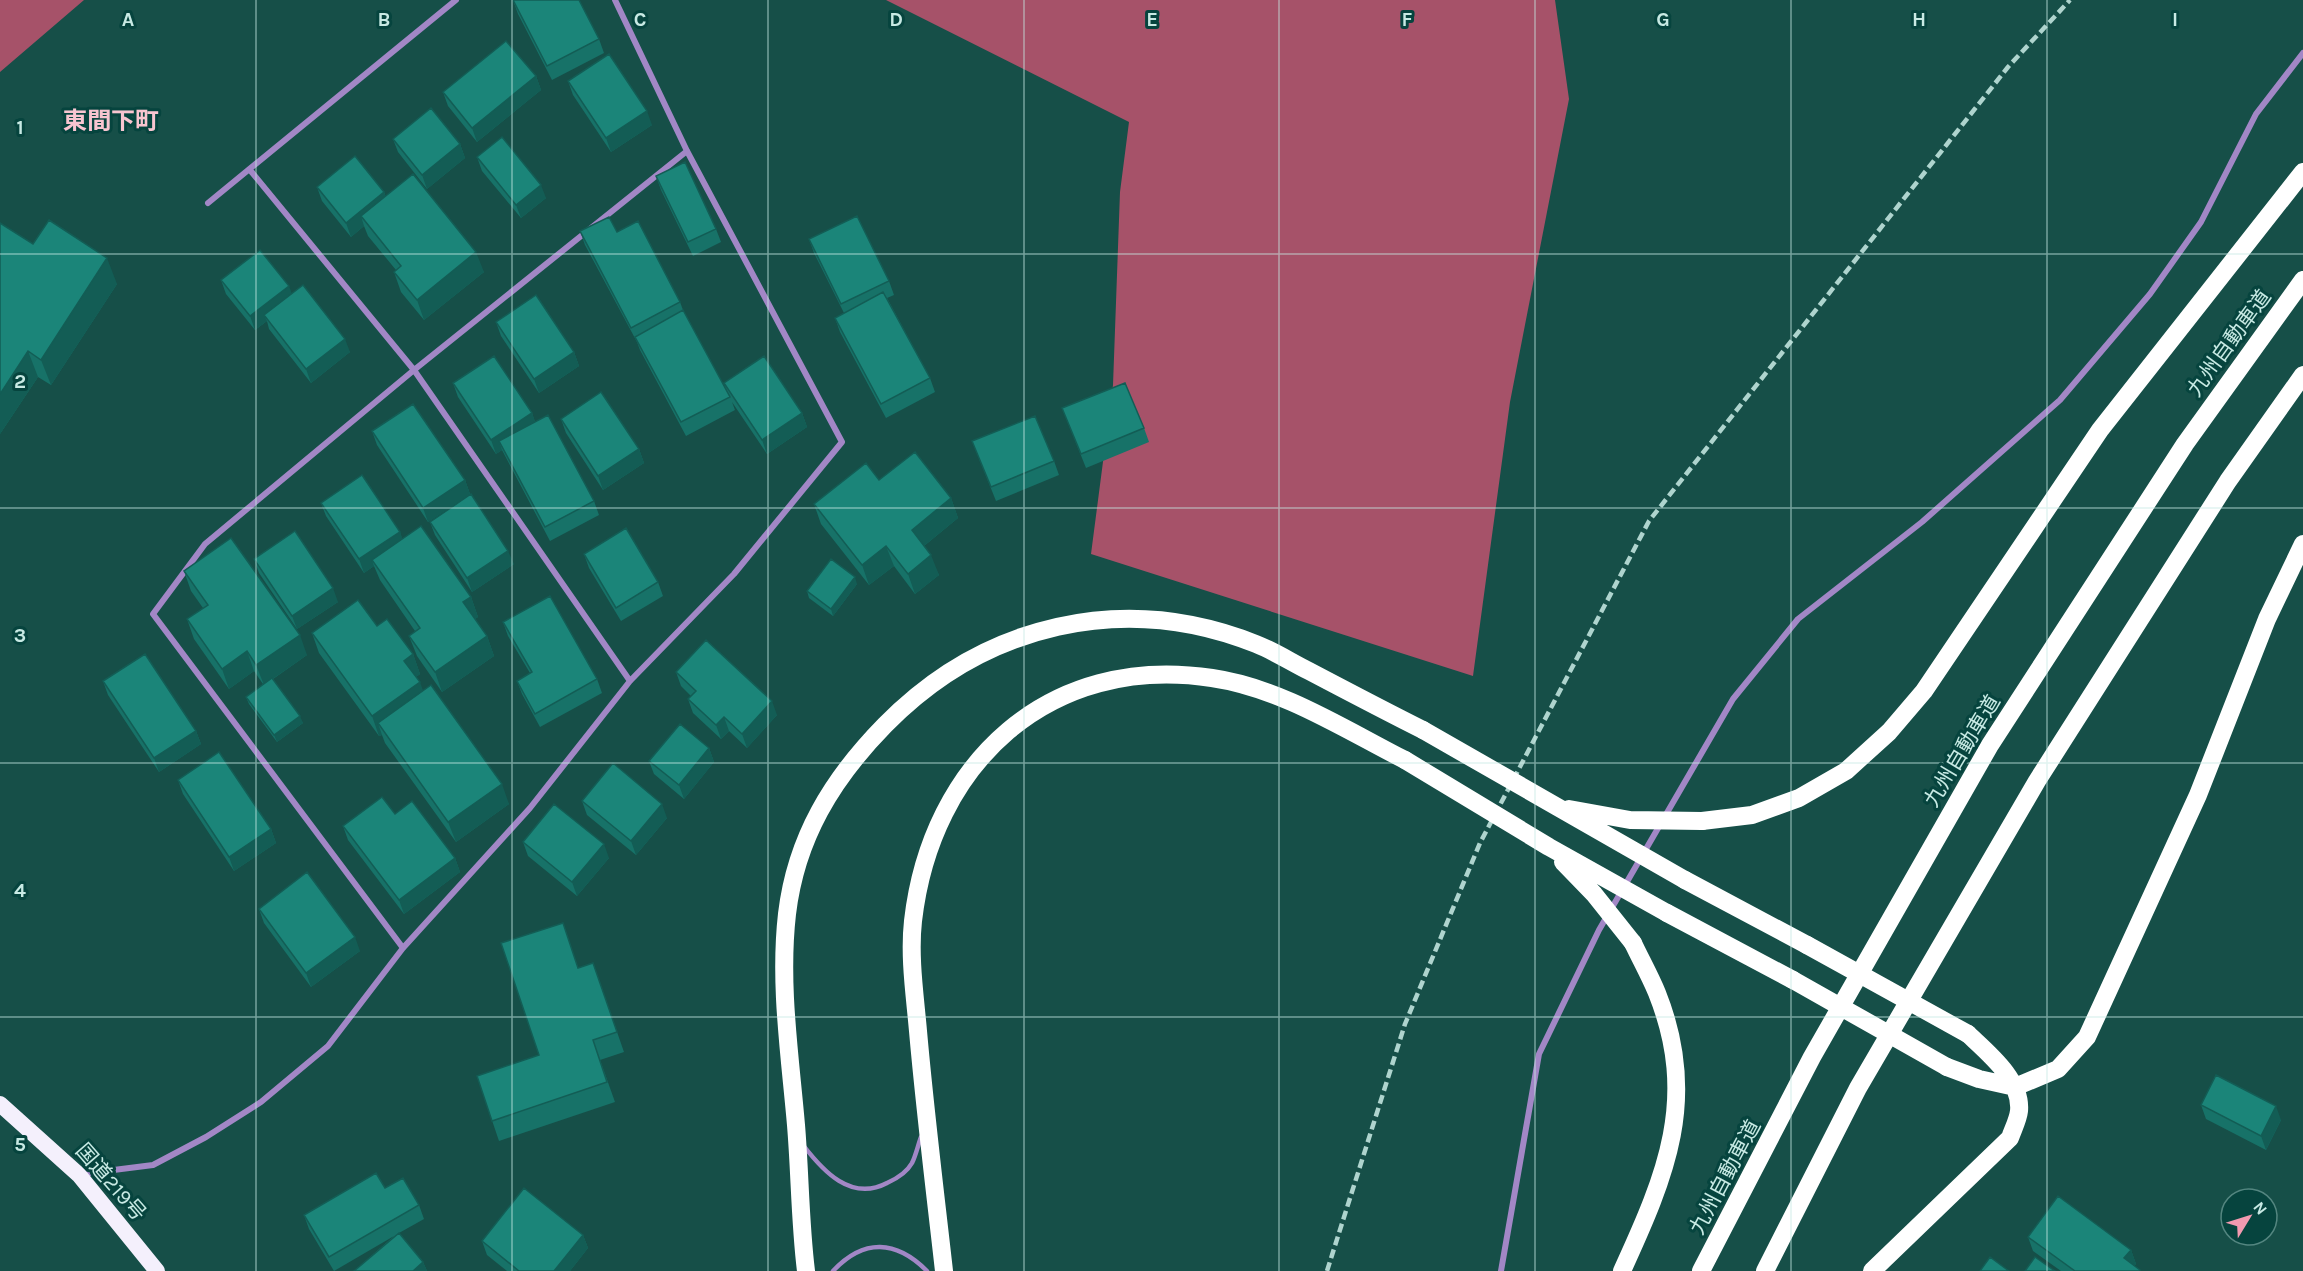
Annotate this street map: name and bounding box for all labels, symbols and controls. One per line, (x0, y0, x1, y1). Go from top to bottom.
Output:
text: A (122, 8, 135, 31)
text: B (378, 8, 390, 31)
text: C (634, 8, 646, 31)
text: D (889, 8, 903, 31)
text: E (1146, 8, 1158, 31)
text: F (1402, 8, 1413, 31)
text: G (1656, 8, 1670, 31)
text: H (1912, 8, 1926, 31)
text: I (2172, 8, 2178, 31)
district label: 東間下町 (63, 107, 159, 135)
text: 1 (16, 116, 24, 139)
street label: 九州自動車道 (2182, 285, 2276, 401)
text: 2 (14, 370, 26, 393)
text: 3 (14, 624, 26, 647)
street label: 九州自動車道 (1919, 691, 2005, 811)
text: 4 (14, 879, 26, 902)
street label: 九州自動車道 (1685, 1116, 1765, 1238)
text: 5 (14, 1133, 26, 1156)
street label: 国道219号 (71, 1139, 151, 1225)
north arrow (2219, 1187, 2279, 1247)
text: N (2249, 1198, 2271, 1218)

